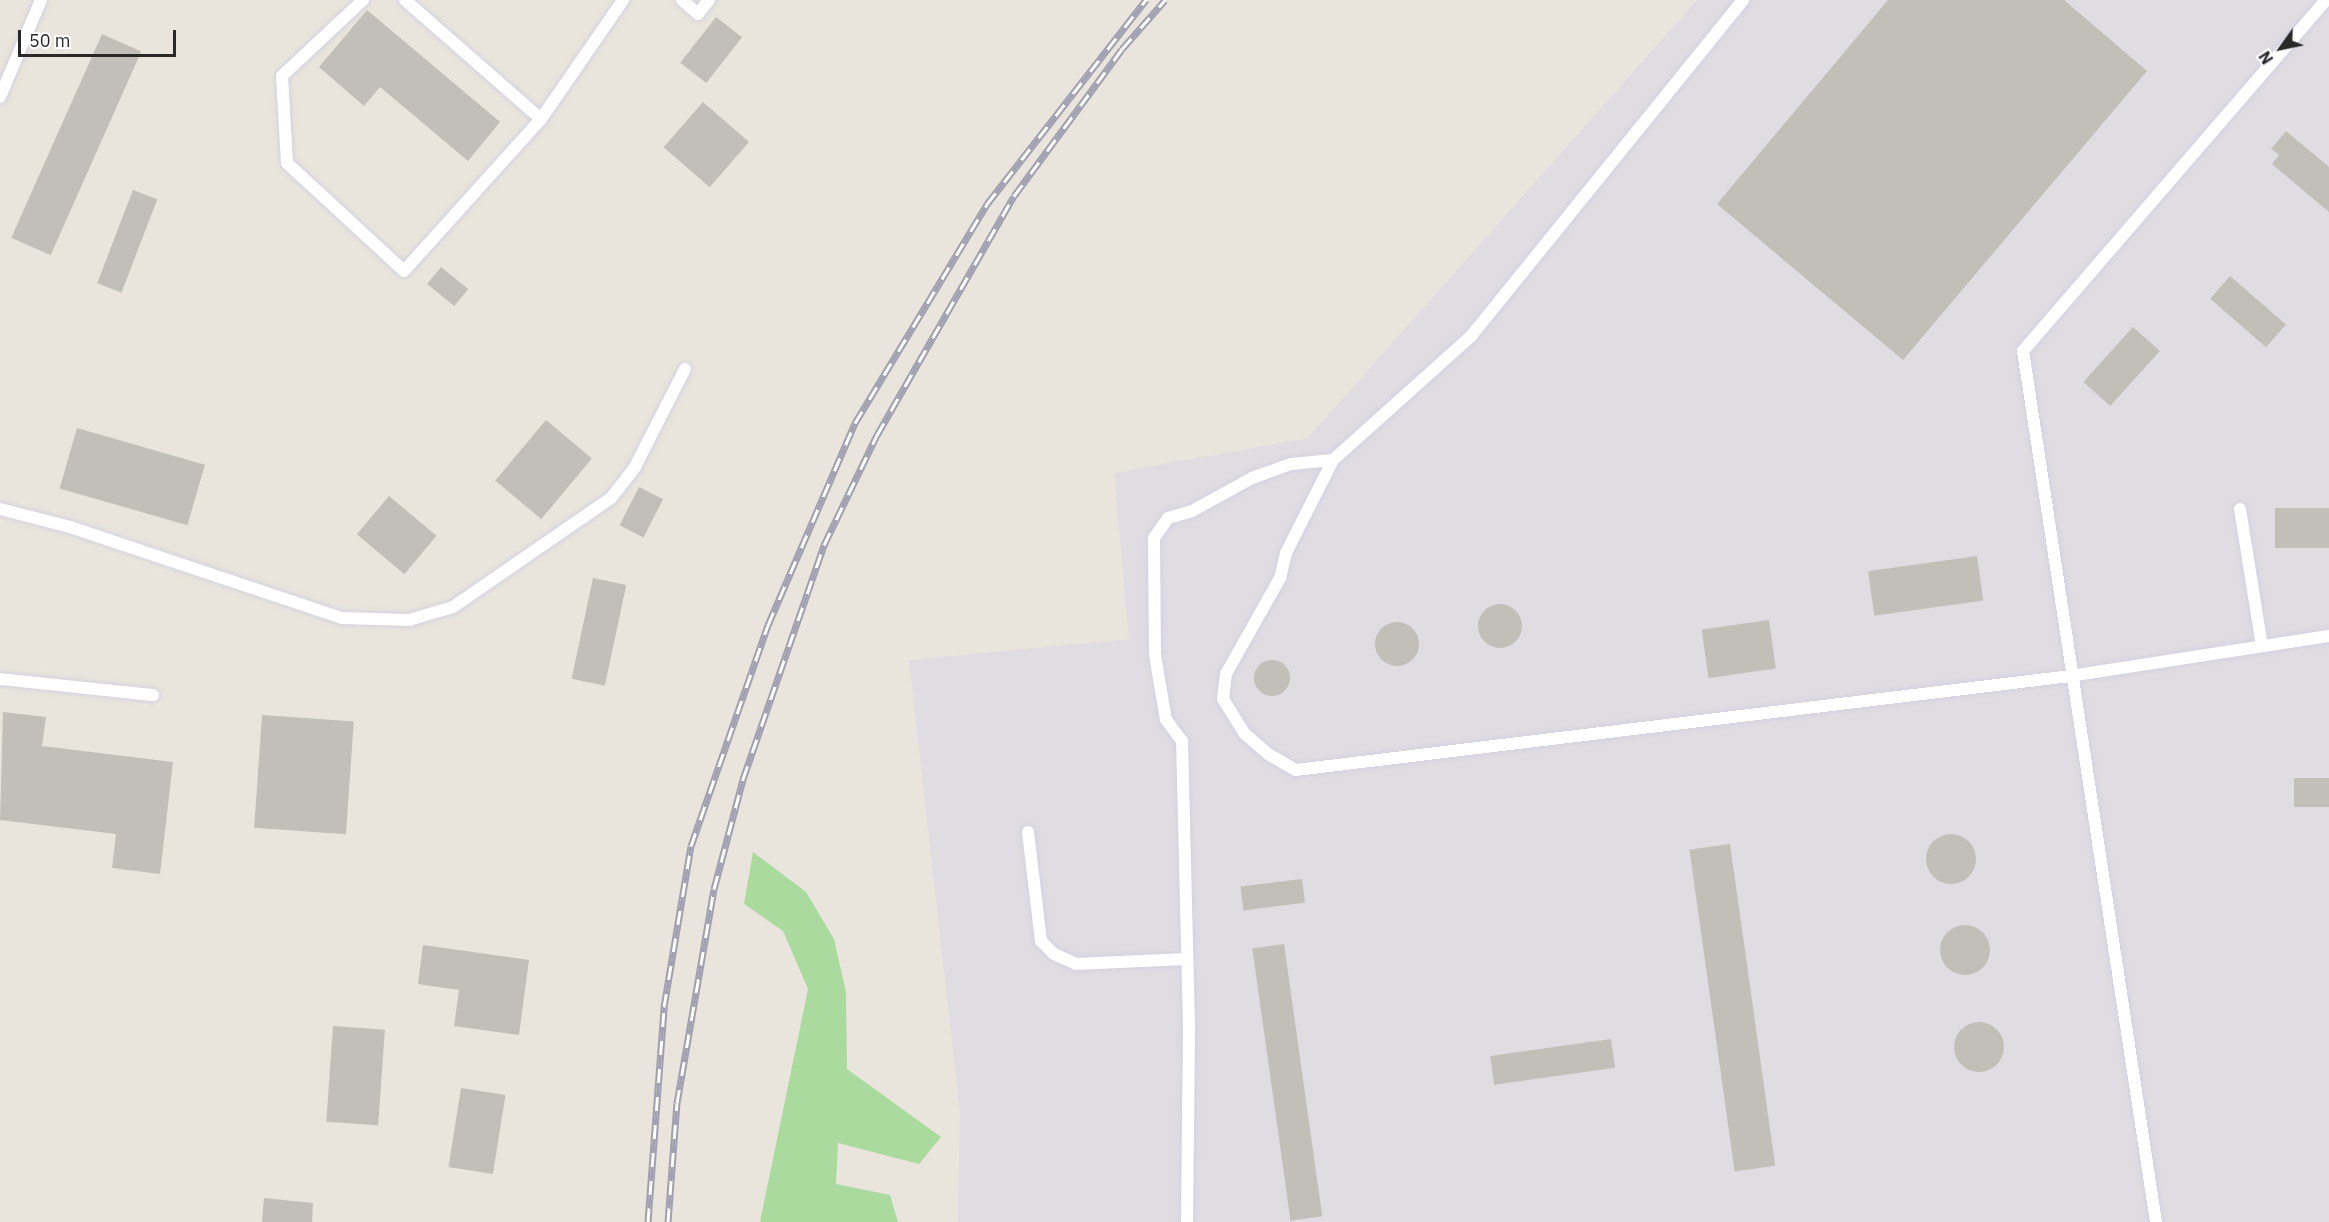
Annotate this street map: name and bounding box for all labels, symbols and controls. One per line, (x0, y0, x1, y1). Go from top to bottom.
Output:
scale bar (21, 18, 178, 56)
north arrow (2251, 18, 2311, 78)
text: 50 m (29, 29, 71, 52)
text: N (2254, 47, 2277, 68)

